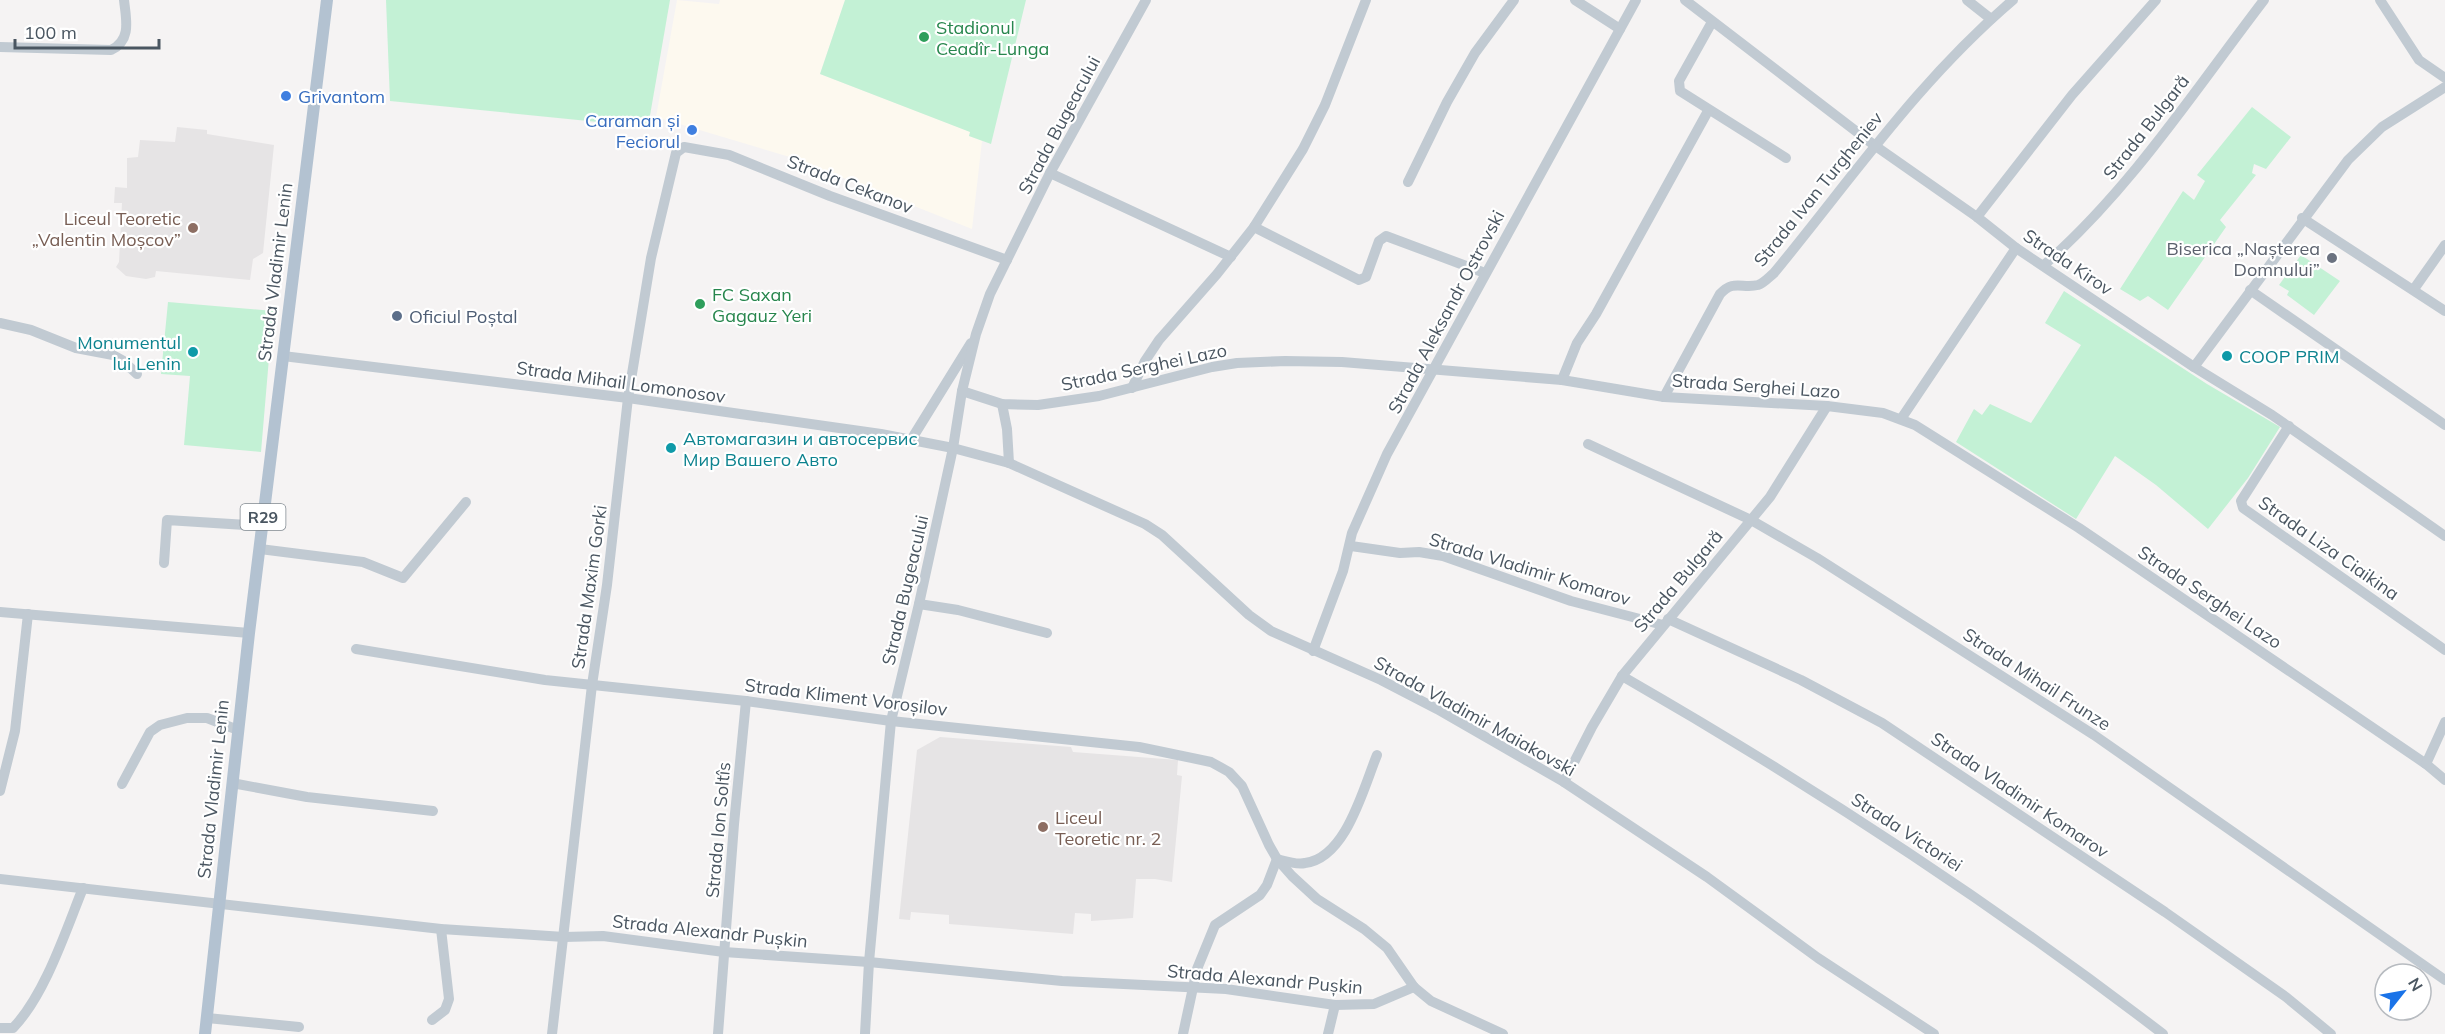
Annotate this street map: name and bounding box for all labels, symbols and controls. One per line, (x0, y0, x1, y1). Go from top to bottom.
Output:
scale bar (15, 12, 159, 50)
place label: Stadionul Ceadîr-Lunga (936, 16, 1049, 60)
text: 100 m (24, 21, 77, 44)
marker: Stadionul Ceadîr-Lunga (917, 30, 931, 44)
street label: Strada Bugeacului (1013, 52, 1105, 198)
street label: Strada Bulgară (2098, 70, 2194, 184)
place label: Grivantom (298, 85, 385, 108)
marker: Grivantom (279, 89, 293, 103)
street label: Strada Ivan Turgheniev (1748, 107, 1888, 271)
place label: Caraman și Feciorul (585, 109, 680, 153)
marker: Caraman și Feciorul (685, 123, 699, 137)
street label: Strada Cekanov (784, 149, 916, 219)
street label: Strada Vladimir Lenin (253, 181, 297, 363)
street label: Strada Aleksandr Ostrovski (1383, 206, 1509, 418)
place label: Liceul Teoretic „Valentin Moșcov” (32, 207, 181, 251)
marker: Liceul Teoretic „Valentin Moșcov” (186, 221, 200, 235)
street label: Strada Kirov (2019, 224, 2117, 301)
place label: Biserica „Nașterea Domnului” (2166, 237, 2320, 281)
marker: Biserica „Nașterea Domnului” (2325, 251, 2339, 265)
place label: FC Saxan Gagauz Yeri (712, 283, 812, 327)
marker: FC Saxan Gagauz Yeri (693, 297, 707, 311)
place label: Oficiul Poștal (409, 305, 518, 328)
marker: Oficiul Poștal (390, 309, 404, 323)
place label: Monumentul lui Lenin (77, 331, 181, 375)
street label: Strada Serghei Lazo (1059, 338, 1229, 396)
marker: Monumentul lui Lenin (186, 345, 200, 359)
place label: COOP PRIM (2239, 345, 2339, 368)
marker: COOP PRIM (2220, 349, 2234, 363)
street label: Strada Mihail Lomonosov (515, 356, 727, 408)
street label: Strada Serghei Lazo (1671, 369, 1841, 403)
place label: Автомагазин и автосервис Мир Вашего Авто (683, 427, 918, 471)
marker: Автомагазин и автосервис Мир Вашего Авто (664, 441, 678, 455)
street label: Strada Liza Ciaikina (2254, 491, 2404, 605)
road number: R29 (240, 504, 286, 530)
street label: Strada Maxim Gorki (566, 504, 612, 670)
street label: Strada Bugeacului (877, 513, 933, 667)
street label: Strada Bulgară (1628, 525, 1728, 637)
street label: Strada Vladimir Komarov (1427, 527, 1634, 611)
street label: Strada Serghei Lazo (2134, 540, 2286, 654)
street label: Strada Mihail Frunze (1959, 623, 2115, 735)
street label: Strada Vladimir Maiakovski (1370, 651, 1580, 781)
street label: Strada Kliment Voroșilov (743, 673, 949, 721)
street label: Strada Vladimir Lenin (192, 698, 234, 880)
street label: Strada Vladimir Komarov (1927, 727, 2114, 863)
street label: Strada Ion Soltîs (701, 761, 735, 899)
street label: Strada Victoriei (1847, 787, 1967, 877)
place label: Liceul Teoretic nr. 2 (1055, 806, 1161, 850)
marker: Liceul Teoretic nr. 2 (1036, 820, 1050, 834)
street label: Strada Alexandr Pușkin (611, 909, 809, 953)
street label: Strada Alexandr Pușkin (1166, 959, 1364, 999)
north arrow (2373, 962, 2433, 1022)
text: N (2404, 974, 2428, 995)

